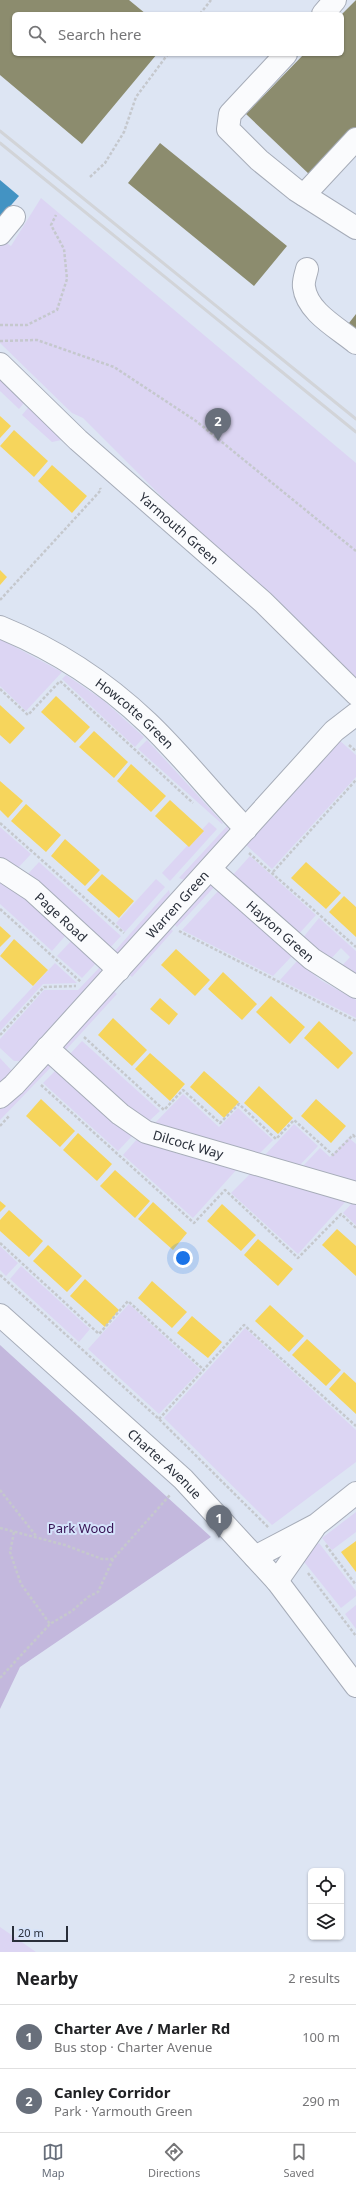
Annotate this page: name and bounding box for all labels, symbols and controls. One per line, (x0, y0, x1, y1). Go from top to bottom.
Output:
search box (12, 12, 344, 56)
icon: search (26, 23, 48, 45)
text: Search here (58, 24, 141, 44)
pin: 2 (205, 408, 231, 441)
street label: Yarmouth Green (135, 488, 223, 568)
street label: Howcotte Green (92, 674, 178, 753)
street label: Warren Green (142, 866, 213, 942)
street label: Page Road (31, 888, 91, 946)
street label: Hayton Green (243, 896, 318, 966)
street label: Dilcock Way (151, 1125, 226, 1163)
your location (173, 1248, 193, 1268)
street label: Charter Avenue (124, 1425, 206, 1503)
pin: 1 (206, 1505, 232, 1538)
park label: Park Wood (48, 1519, 114, 1537)
map controls (308, 1868, 344, 1940)
button: locate (308, 1868, 344, 1904)
button: layers (308, 1904, 344, 1940)
scale bar (12, 1924, 68, 1943)
text: 20 m (18, 1925, 44, 1940)
text: Nearby (16, 1967, 78, 1990)
text: 2 results (288, 1969, 340, 1987)
text: Charter Ave / Marler Rd (54, 2018, 230, 2038)
text: 1 (25, 2028, 33, 2046)
text: 100 m (302, 2028, 340, 2046)
text: Bus stop · Charter Avenue (54, 2038, 212, 2056)
text: Canley Corridor (54, 2082, 170, 2102)
text: 2 (25, 2092, 33, 2110)
text: 290 m (302, 2092, 340, 2110)
text: Park · Yarmouth Green (54, 2102, 193, 2120)
tab: Map (42, 2141, 65, 2180)
tab: Directions (148, 2141, 200, 2180)
tab: Saved (284, 2141, 314, 2180)

